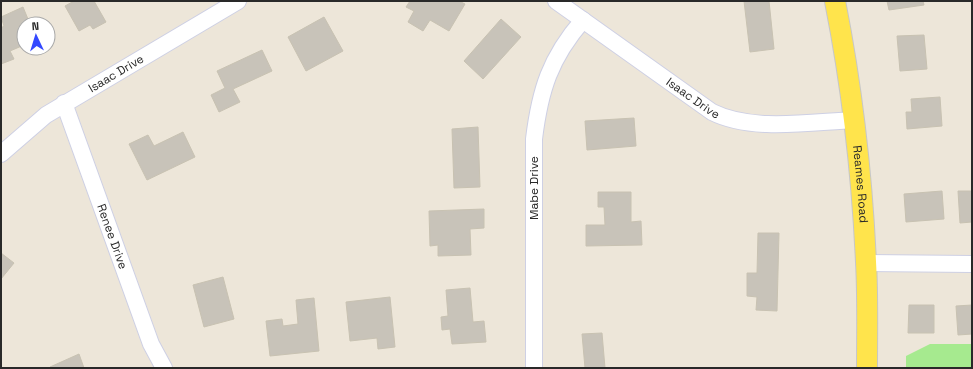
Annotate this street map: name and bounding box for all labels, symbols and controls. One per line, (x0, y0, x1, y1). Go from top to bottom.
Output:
north arrow (16, 16, 56, 56)
text: N (31, 19, 39, 33)
street label: Isaac Drive (85, 51, 147, 96)
street label: Isaac Drive (663, 74, 722, 122)
street label: Reames Road (849, 144, 872, 224)
street label: Mabe Drive (526, 156, 542, 220)
street label: Renee Drive (93, 202, 131, 271)

